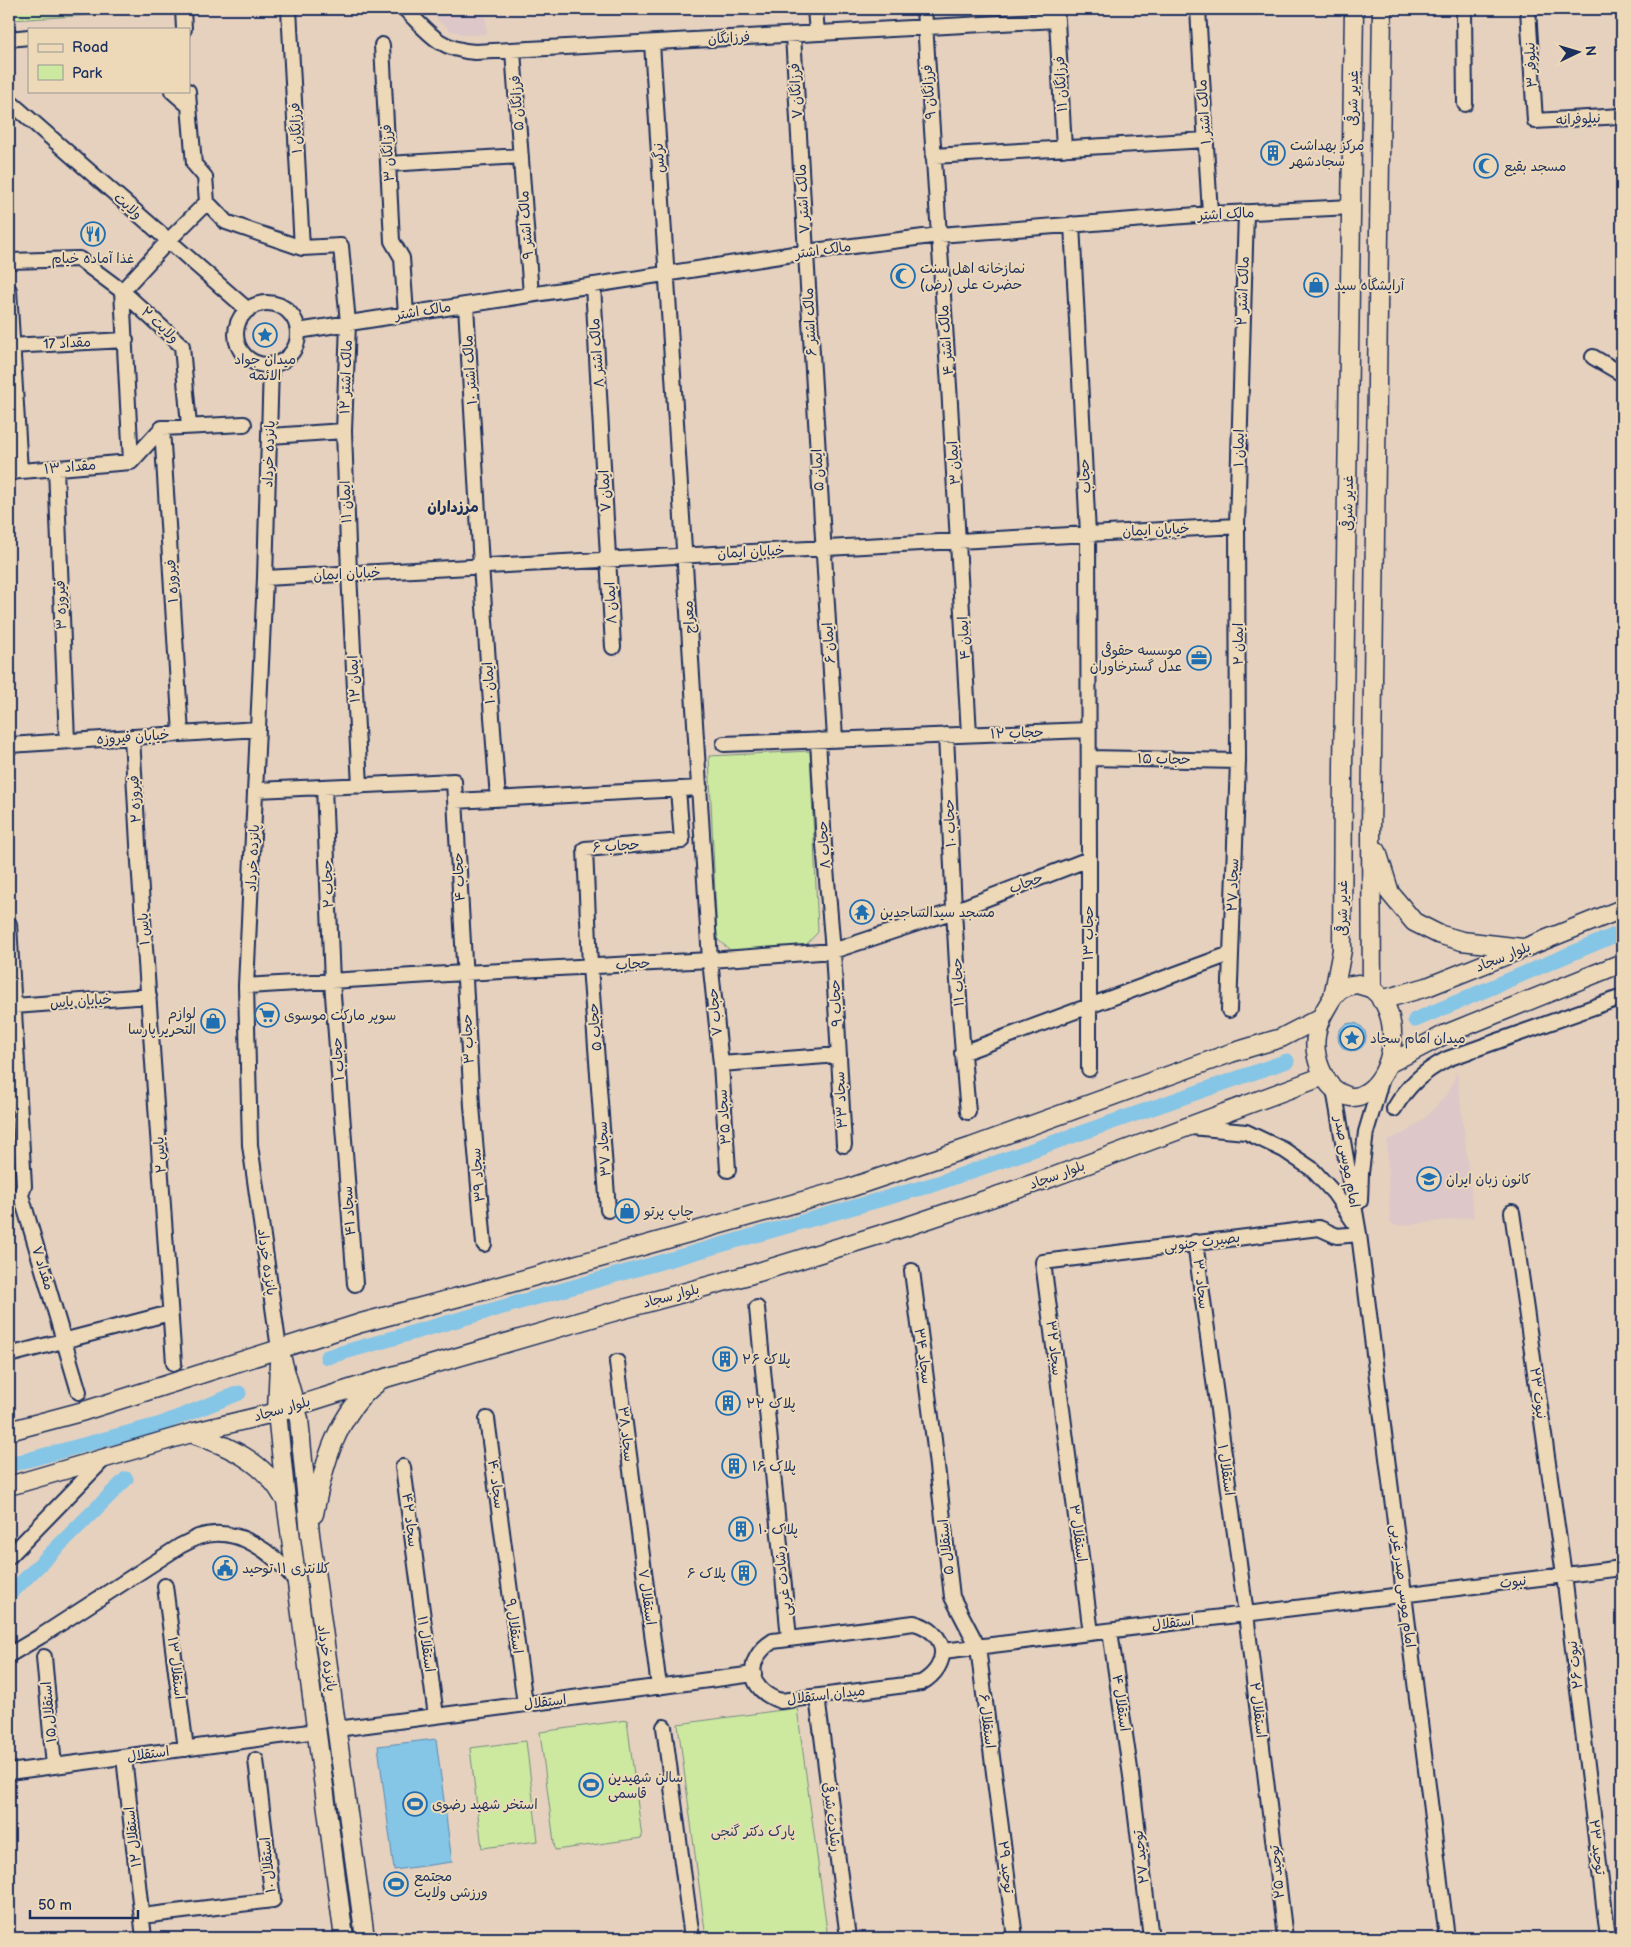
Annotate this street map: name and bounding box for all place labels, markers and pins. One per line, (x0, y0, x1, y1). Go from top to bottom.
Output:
place label: مرکز بهداشت سجادشهر (1289, 137, 1364, 170)
building icon: مرکز بهداشت سجادشهر (1260, 140, 1286, 166)
mosque icon: مسجد بقیع (1473, 153, 1499, 179)
place label: مسجد بقیع (1504, 158, 1567, 177)
restaurant icon: غذا آماده خیام (80, 221, 106, 247)
place label: غذا آماده خیام (52, 250, 134, 269)
place label: نمازخانه اهل سنت حضرت علی (رض) (920, 260, 1025, 293)
mosque icon: نمازخانه اهل سنت حضرت علی (رض) (890, 263, 916, 289)
shop icon: آرایشگاه سید (1303, 272, 1329, 298)
place label: آرایشگاه سید (1334, 277, 1405, 294)
place icon: میدان جواد الائمه (252, 322, 278, 348)
place label: میدان جواد الائمه (234, 351, 296, 384)
place label: موسسه حقوقی عدل گسترخاوران (1090, 642, 1182, 676)
office icon: موسسه حقوقی عدل گسترخاوران (1186, 645, 1212, 671)
temple icon: مسجد سیدالساجدین (849, 899, 875, 925)
place label: مسجد سیدالساجدین (880, 904, 995, 921)
supermarket icon: سوپر مارکت موسوی (254, 1002, 280, 1028)
place label: لوازم التحریر پارسا (128, 1005, 196, 1039)
place label: سوپر مارکت موسوی (284, 1007, 396, 1025)
shop icon: لوازم التحریر پارسا (200, 1008, 226, 1034)
place icon: میدان امام سجاد (1339, 1025, 1365, 1051)
place label: میدان امام سجاد (1370, 1030, 1466, 1049)
school or university icon: کانون زبان ایران (1416, 1166, 1442, 1192)
place label: کانون زبان ایران (1446, 1171, 1531, 1188)
shop icon: چاپ پرتو (614, 1198, 640, 1224)
place label: چاپ پرتو (643, 1203, 694, 1221)
building icon: پلاک ۲۶ (712, 1346, 738, 1372)
place label: پلاک ۲۶ (742, 1351, 790, 1369)
building icon: پلاک ۲۲ (715, 1390, 741, 1416)
place label: پلاک ۲۲ (746, 1395, 795, 1413)
building icon: پلاک ۱۶ (721, 1453, 747, 1479)
place label: پلاک ۱۶ (752, 1458, 796, 1476)
building icon: پلاک ۱۰ (728, 1516, 754, 1542)
place label: پلاک ۱۰ (758, 1521, 798, 1539)
public building icon: کلانتری ۱۱ توحید (212, 1555, 238, 1581)
place label: کلانتری ۱۱ توحید (242, 1560, 330, 1577)
building icon: پلاک ۶ (731, 1560, 757, 1586)
place label: پلاک ۶ (687, 1565, 726, 1583)
place label: سالن شهیدین قاسمی (608, 1769, 683, 1802)
sports icon: سالن شهیدین قاسمی (578, 1772, 604, 1798)
sports icon: استخر شهید رضوی (402, 1791, 428, 1817)
place label: استخر شهید رضوی (432, 1796, 538, 1813)
place label: مجتمع ورزشی ولایت (414, 1868, 488, 1901)
sports icon: مجتمع ورزشی ولایت (383, 1871, 409, 1897)

